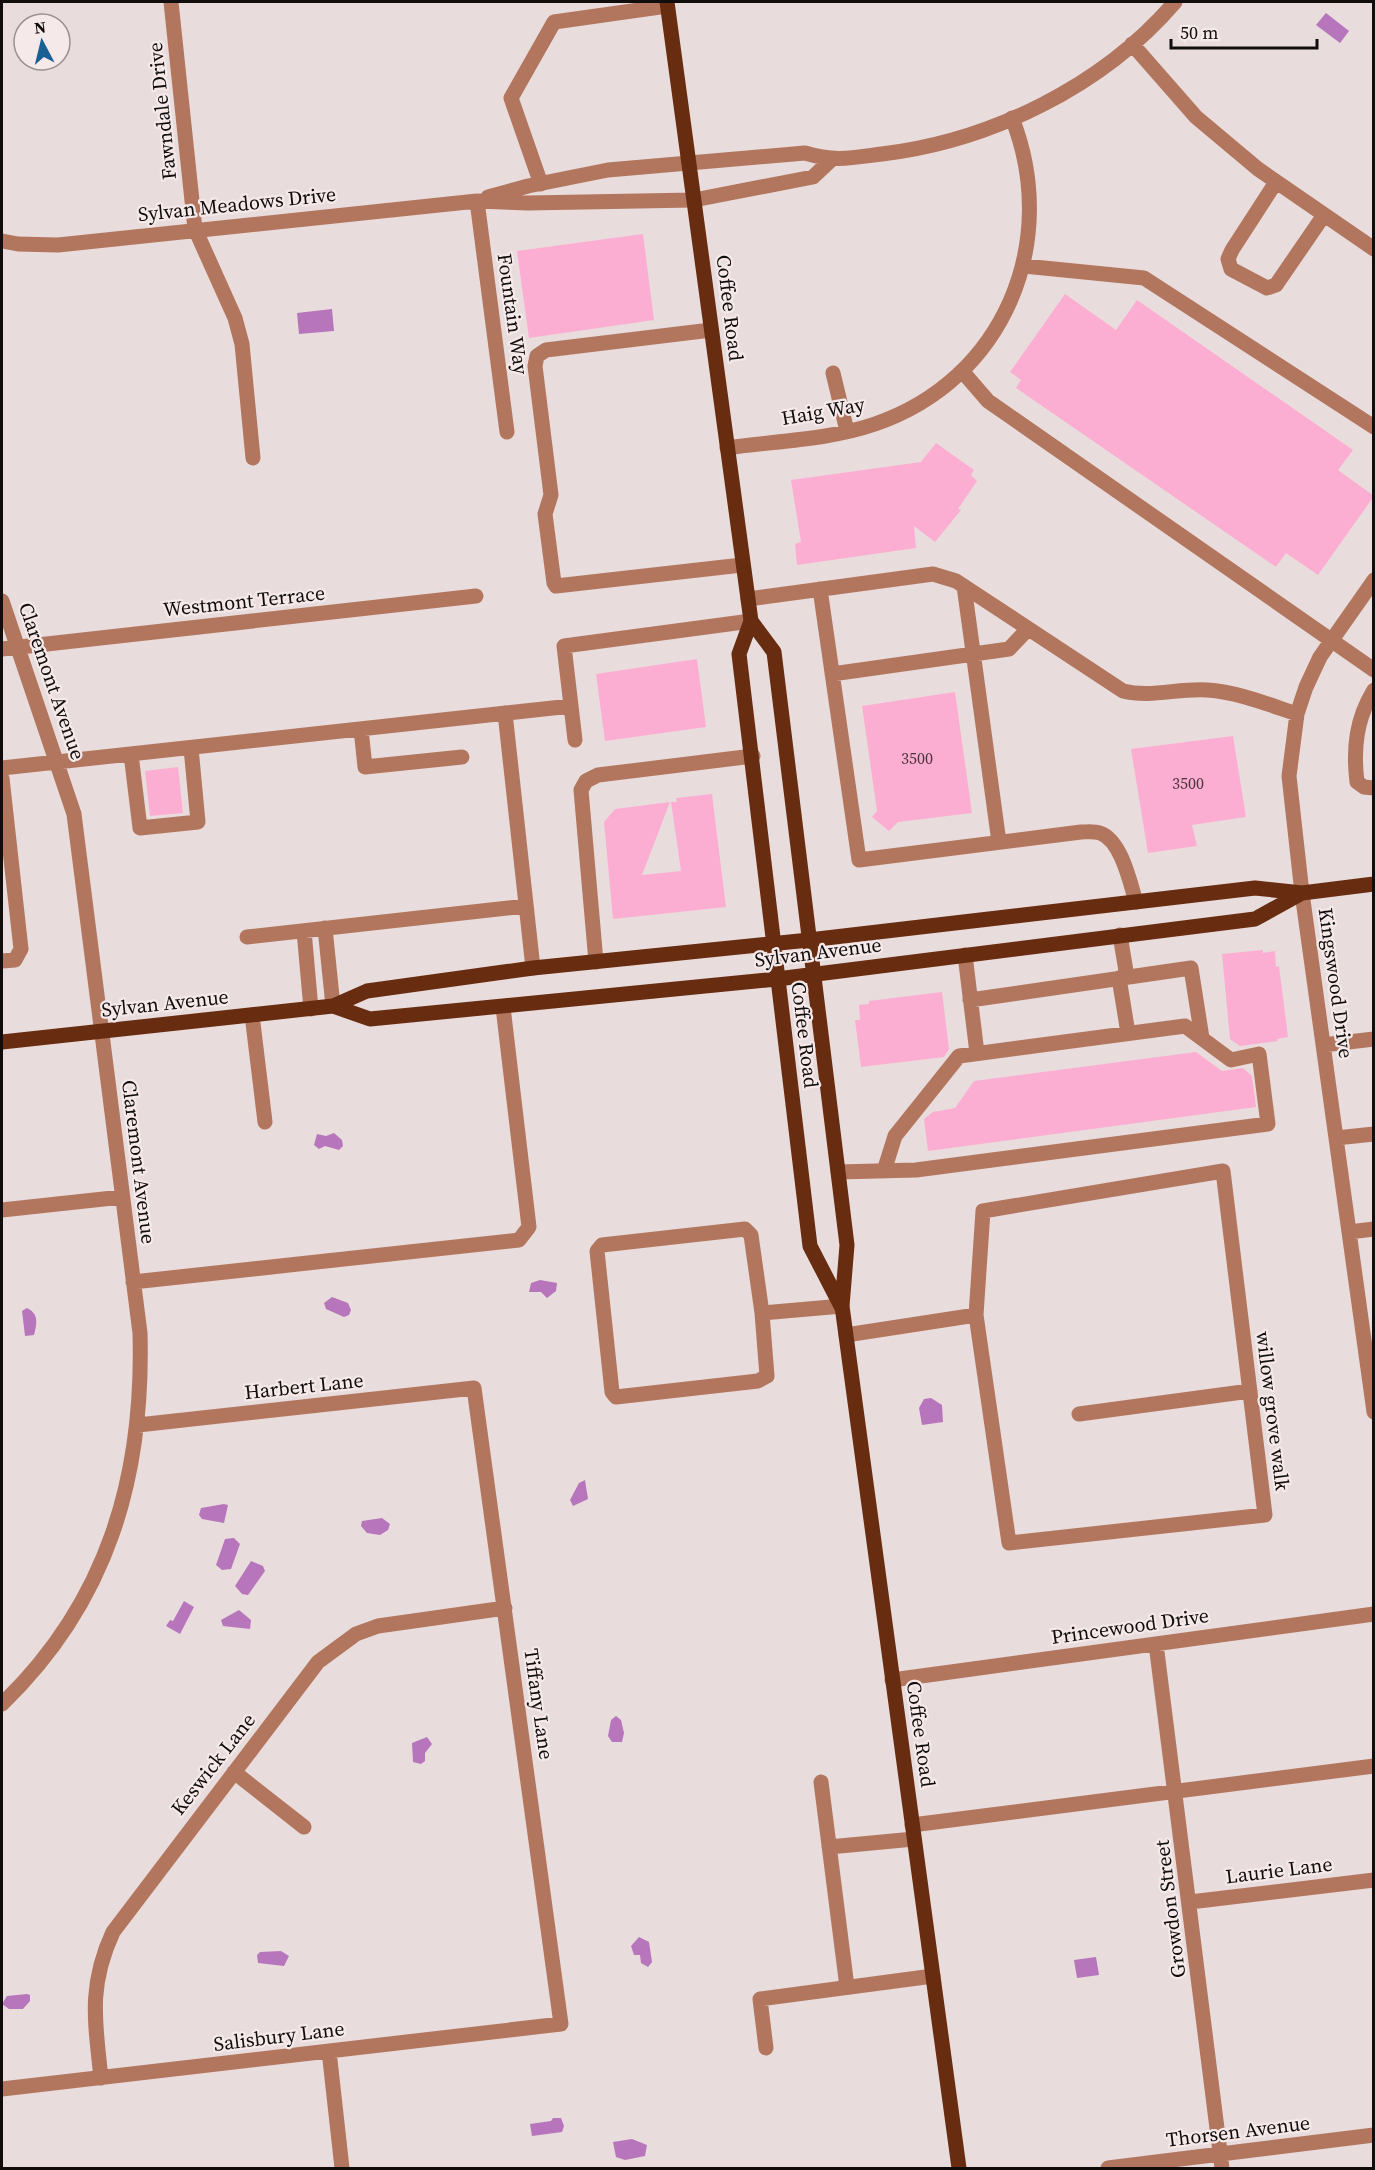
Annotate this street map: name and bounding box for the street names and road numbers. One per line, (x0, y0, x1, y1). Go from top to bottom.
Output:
street label: Fawndale Drive (141, 41, 183, 181)
street label: Sylvan Meadows Drive (137, 180, 337, 228)
street label: Fountain Way (491, 252, 535, 377)
street label: Coffee Road (710, 253, 750, 363)
street label: Haig Way (779, 390, 868, 432)
street label: Westmont Terrace (162, 579, 326, 623)
street label: Claremont Avenue (12, 599, 92, 763)
street label: Kingswood Drive (1312, 906, 1360, 1060)
street label: Sylvan Avenue (753, 930, 883, 974)
street label: Coffee Road (785, 980, 825, 1090)
street label: Sylvan Avenue (100, 982, 230, 1024)
street label: Claremont Avenue (115, 1079, 163, 1245)
street label: willow grove walk (1249, 1330, 1297, 1492)
street label: Harbert Lane (243, 1366, 365, 1406)
street label: Princewood Drive (1049, 1601, 1211, 1651)
street label: Tiffany Lane (517, 1647, 561, 1761)
street label: Coffee Road (900, 1679, 942, 1790)
street label: Keswick Lane (164, 1707, 262, 1821)
street label: Growdon Street (1148, 1838, 1192, 1979)
street label: Laurie Lane (1224, 1850, 1334, 1890)
street label: Salisbury Lane (212, 2014, 346, 2058)
street label: Thorsen Avenue (1164, 2108, 1312, 2154)

